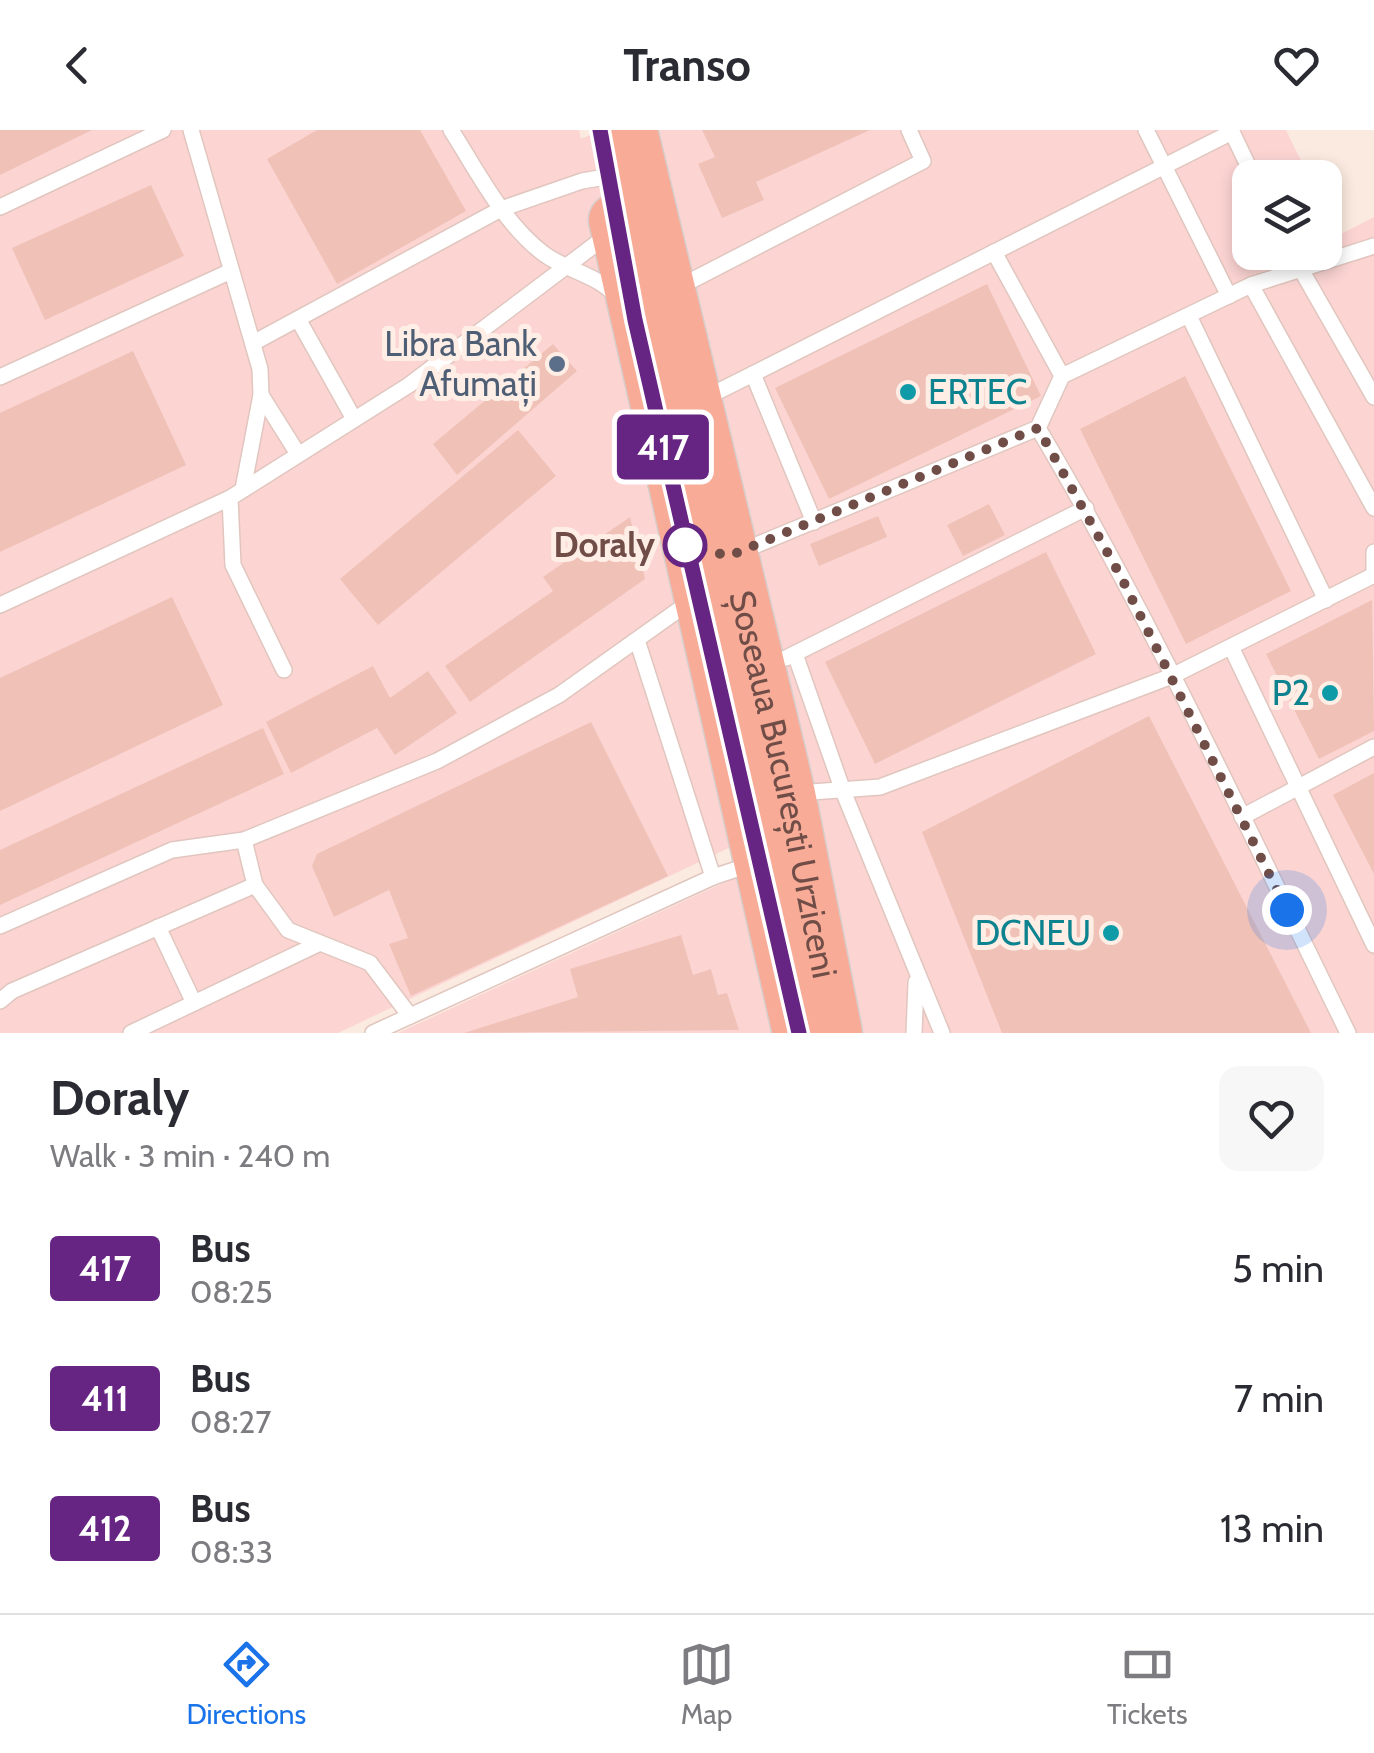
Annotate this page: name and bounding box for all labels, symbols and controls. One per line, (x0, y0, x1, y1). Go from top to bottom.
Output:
icon: back (50, 38, 105, 93)
text: Transo (623, 38, 751, 92)
icon: heart (1269, 38, 1324, 93)
map controls (1232, 160, 1342, 270)
button: layers (1232, 160, 1342, 270)
place label: Libra Bank Afumați (384, 322, 537, 407)
marker: Libra Bank Afumați (546, 353, 568, 375)
place label: ERTEC (928, 370, 1027, 413)
marker: ERTEC (897, 381, 919, 403)
line badge: 417 (606, 414, 720, 480)
text: 417 (637, 426, 689, 469)
place label: Doraly (553, 523, 655, 566)
marker: Doraly (664, 524, 706, 566)
street label: Șoseaua București Urziceni (718, 586, 847, 982)
place label: P2 (1272, 671, 1310, 714)
marker: P2 (1319, 682, 1341, 704)
your location (1262, 885, 1312, 935)
place label: DCNEU (975, 911, 1091, 954)
marker: DCNEU (1100, 922, 1122, 944)
button: heart (1219, 1066, 1324, 1171)
text: Doraly (50, 1069, 189, 1127)
text: Walk · 3 min · 240 m (50, 1136, 330, 1175)
text: Bus (190, 1225, 251, 1272)
text: 5 min (1232, 1245, 1324, 1292)
text: 417 (79, 1247, 131, 1290)
text: 08:25 (190, 1272, 272, 1311)
text: Bus (190, 1355, 251, 1402)
text: 7 min (1234, 1375, 1324, 1422)
text: 411 (81, 1377, 129, 1420)
text: 08:27 (190, 1402, 271, 1441)
text: Bus (190, 1485, 251, 1532)
text: 13 min (1220, 1505, 1324, 1552)
text: 412 (79, 1507, 131, 1550)
text: 08:33 (190, 1532, 273, 1571)
tab: Directions (186, 1637, 306, 1731)
tab: Map (679, 1637, 734, 1731)
tab: Tickets (1107, 1637, 1188, 1731)

